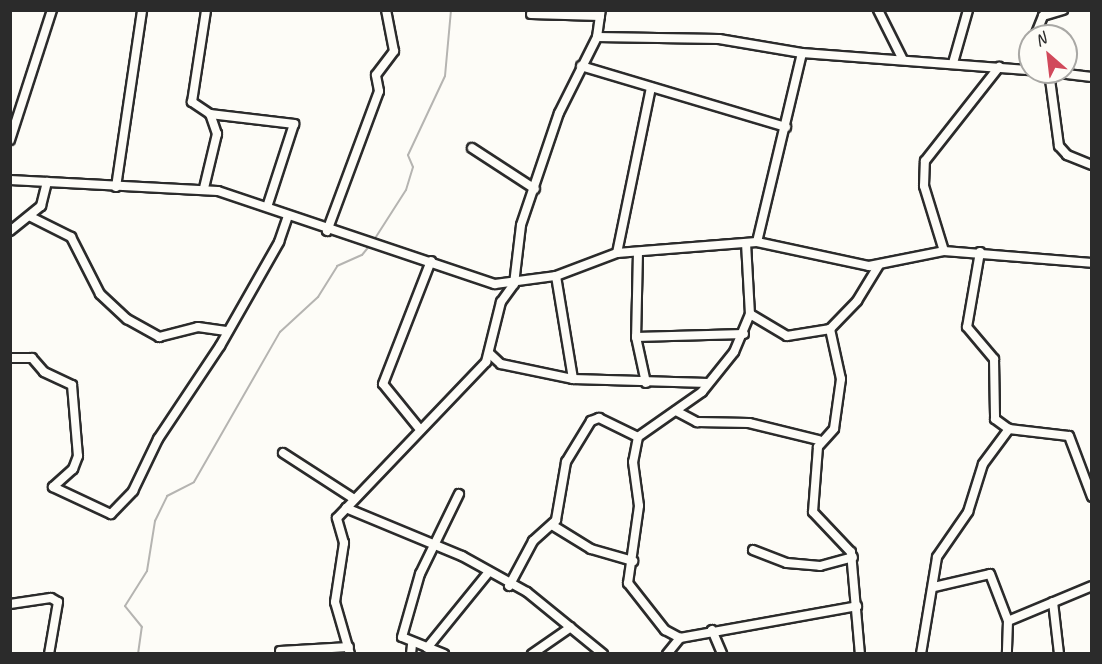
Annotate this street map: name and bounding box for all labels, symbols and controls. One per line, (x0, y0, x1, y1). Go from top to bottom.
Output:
north arrow (1018, 24, 1078, 84)
text: N (1031, 29, 1050, 51)

